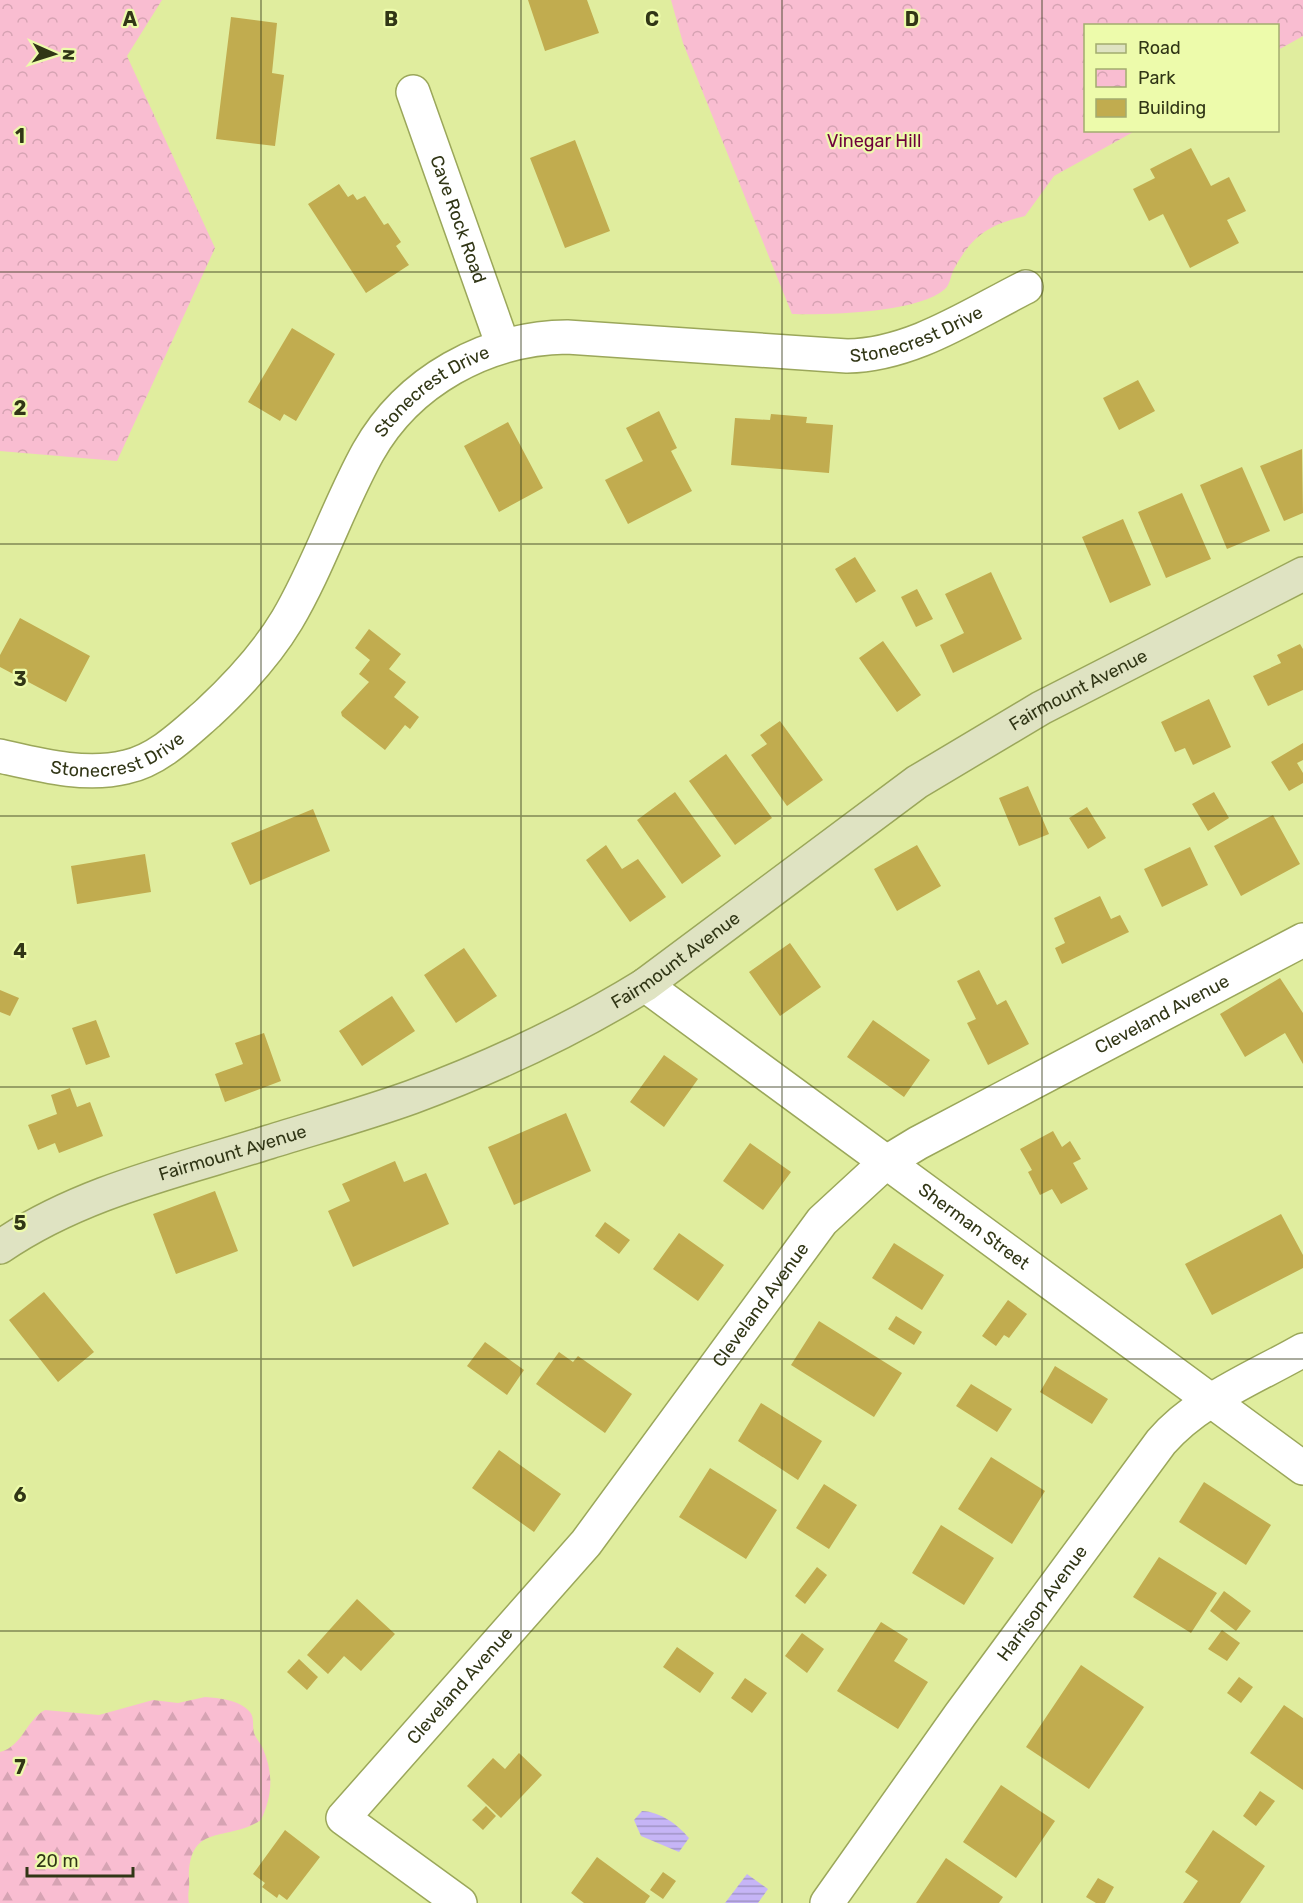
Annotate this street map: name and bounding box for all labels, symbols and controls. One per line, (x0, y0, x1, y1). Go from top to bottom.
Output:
text: A (123, 7, 138, 31)
text: B (384, 7, 398, 31)
text: C (645, 7, 659, 31)
text: D (905, 7, 919, 31)
north arrow (24, 24, 84, 84)
legend (1084, 24, 1279, 132)
text: Road (1138, 37, 1181, 59)
text: N (59, 49, 78, 61)
text: Park (1138, 67, 1176, 89)
text: Building (1138, 97, 1206, 119)
text: 1 (15, 124, 25, 148)
park label: Vinegar Hill (827, 130, 921, 152)
street label: Cave Rock Road (425, 152, 491, 286)
street label: Stonecrest Drive (849, 301, 986, 367)
street label: Stonecrest Drive (370, 341, 492, 442)
text: 2 (14, 396, 27, 420)
street label: Fairmount Avenue (1005, 644, 1151, 736)
text: 3 (13, 667, 27, 691)
street label: Stonecrest Drive (49, 727, 189, 782)
street label: Fairmount Avenue (607, 907, 744, 1014)
text: 4 (13, 939, 27, 963)
street label: Cleveland Avenue (1091, 970, 1233, 1059)
street label: Fairmount Avenue (156, 1120, 309, 1186)
street label: Sherman Street (914, 1178, 1034, 1274)
text: 5 (14, 1211, 27, 1235)
street label: Cleveland Avenue (708, 1238, 814, 1371)
text: 6 (13, 1483, 27, 1507)
street label: Harrison Avenue (992, 1541, 1092, 1666)
street label: Cleveland Avenue (402, 1623, 517, 1749)
text: 7 (14, 1755, 26, 1779)
scale bar (27, 1840, 134, 1878)
text: 20 m (36, 1850, 78, 1872)

